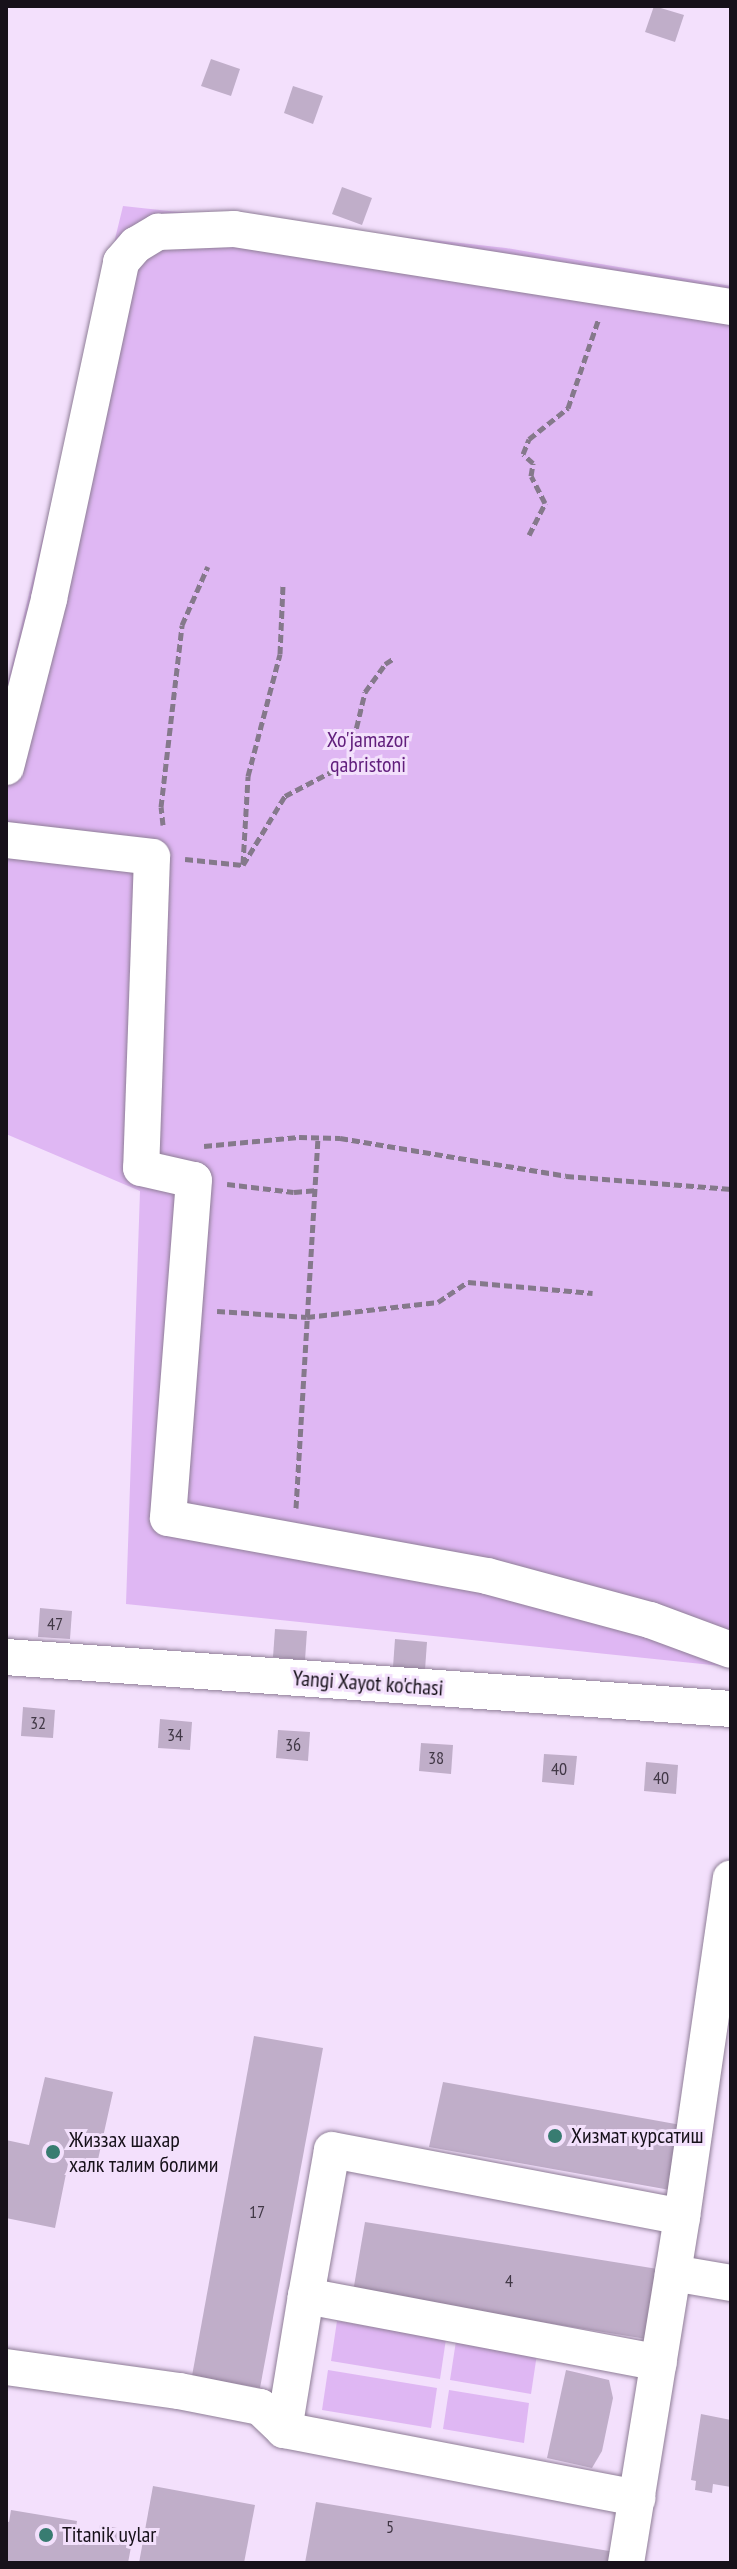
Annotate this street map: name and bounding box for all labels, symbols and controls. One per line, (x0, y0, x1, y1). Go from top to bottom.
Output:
park label: Xo'jamazor qabristoni (327, 726, 409, 778)
house number: 47 (47, 1613, 63, 1635)
street label: Yangi Xayot ko'chasi (292, 1665, 444, 1701)
house number: 32 (30, 1712, 46, 1734)
house number: 34 (167, 1724, 183, 1746)
house number: 36 (285, 1734, 301, 1756)
house number: 38 (428, 1747, 444, 1769)
house number: 40 (551, 1758, 567, 1780)
house number: 40 (653, 1767, 669, 1789)
place label: Хизмат курсатиш (571, 2123, 704, 2149)
place label: Жиззах шахар халк талим болими (69, 2126, 218, 2178)
marker: Хизмат курсатиш (546, 2127, 564, 2145)
marker: Жиззах шахар халк талим болими (44, 2143, 62, 2161)
house number: 17 (249, 2201, 265, 2223)
house number: 4 (505, 2270, 513, 2292)
house number: 5 (386, 2516, 394, 2538)
place label: Titanik uylar (62, 2522, 157, 2548)
marker: Titanik uylar (37, 2526, 55, 2544)

